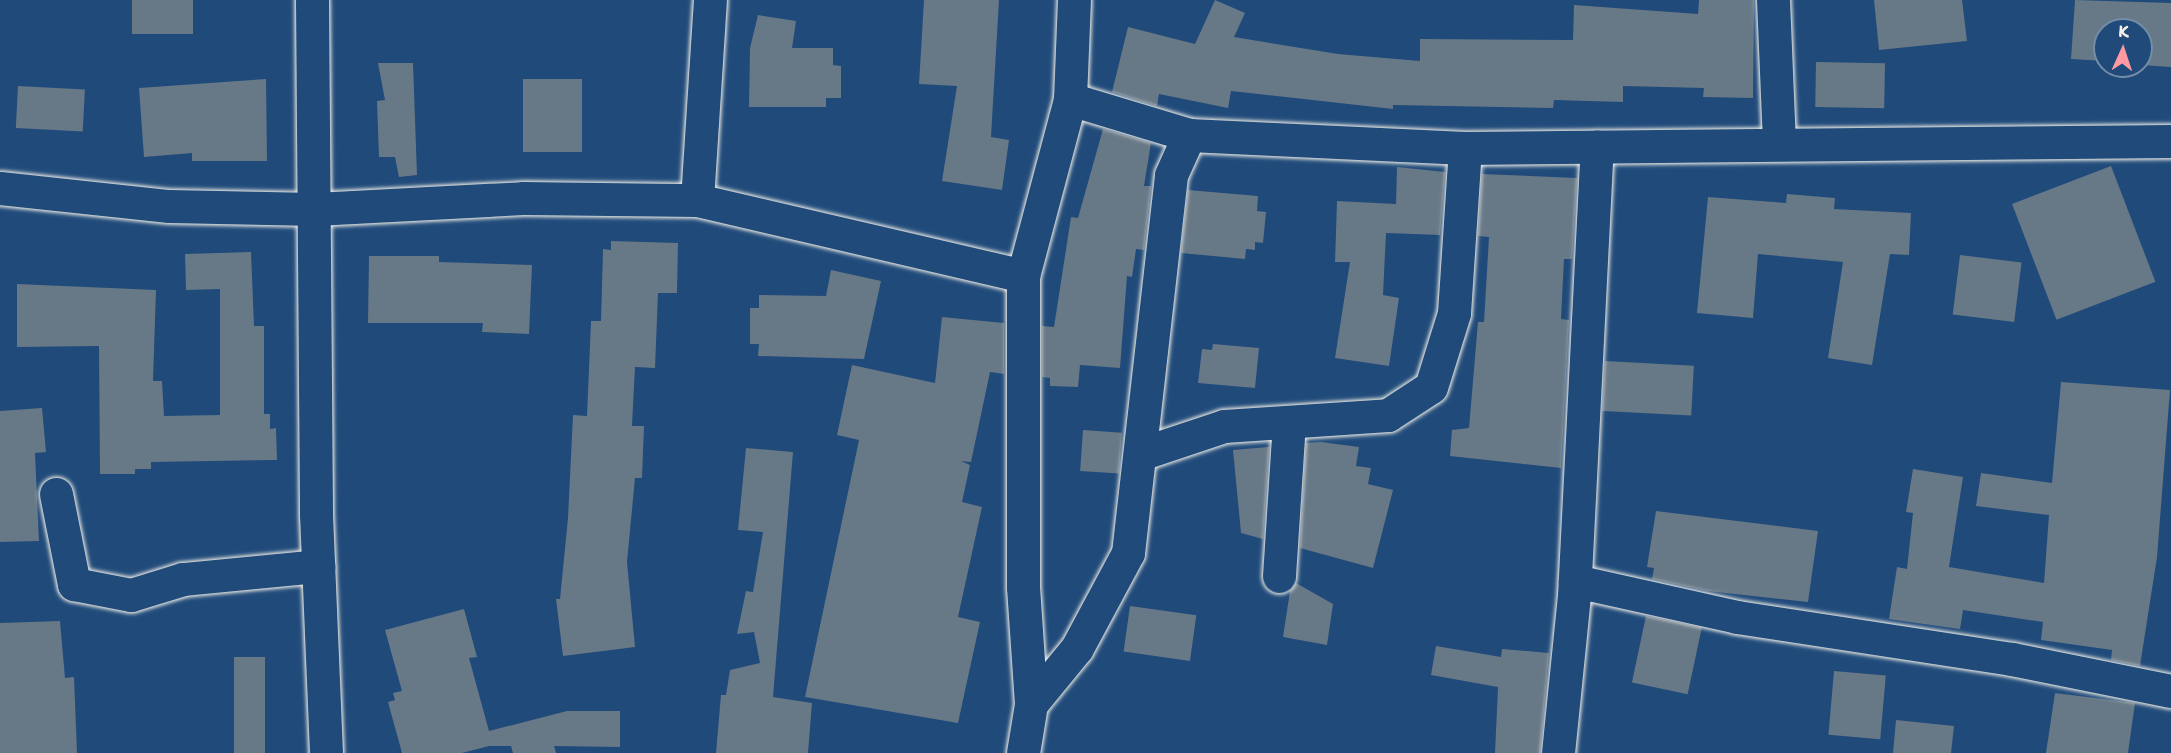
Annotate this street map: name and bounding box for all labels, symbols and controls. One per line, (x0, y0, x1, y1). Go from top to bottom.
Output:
north arrow (2093, 18, 2153, 78)
text: K (2118, 21, 2130, 42)

